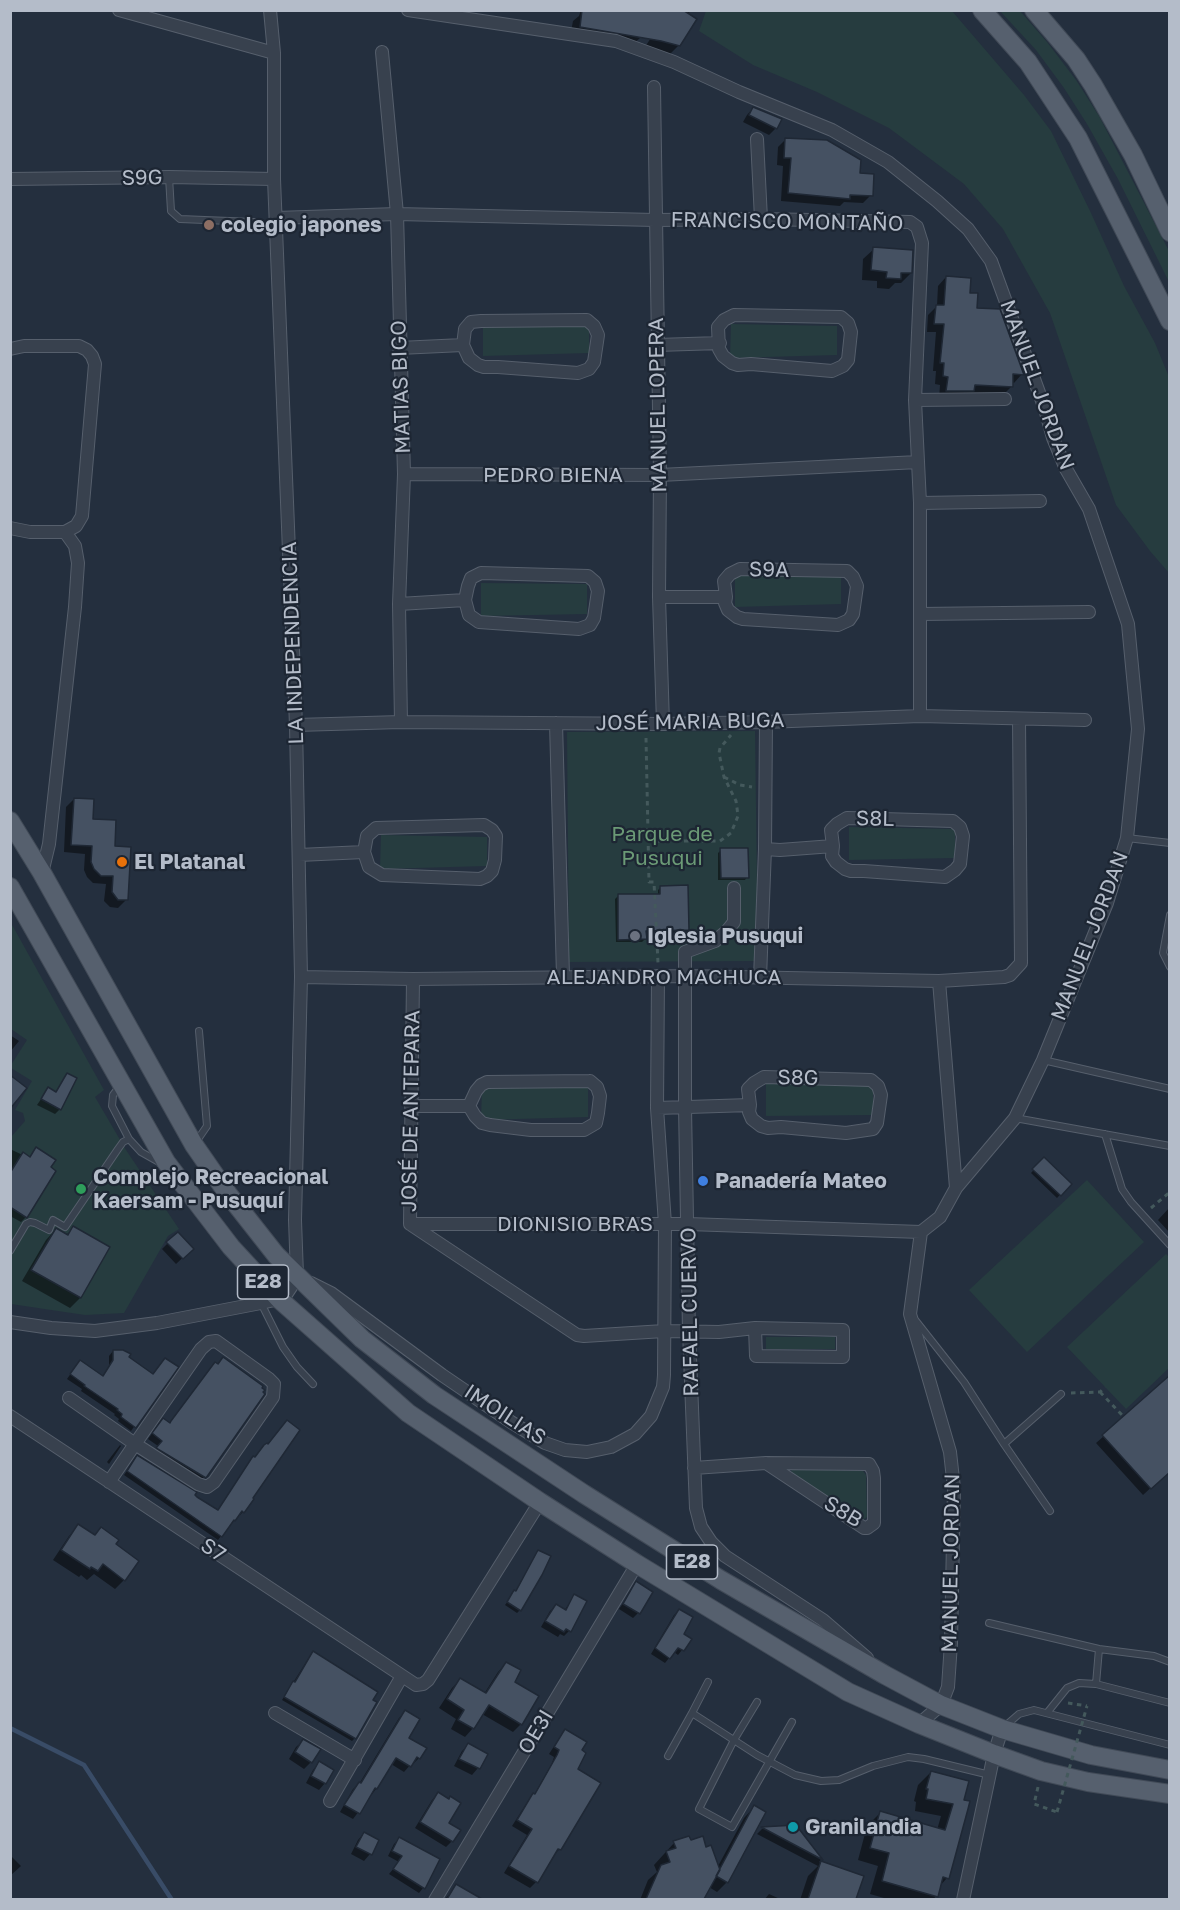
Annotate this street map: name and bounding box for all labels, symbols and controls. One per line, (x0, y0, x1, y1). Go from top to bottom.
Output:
street label: S9G (121, 165, 163, 191)
street label: FRANCISCO MONTAÑO (670, 207, 904, 237)
place label: colegio japones (221, 212, 382, 238)
marker: colegio japones (202, 218, 216, 232)
street label: MANUEL JORDAN (995, 296, 1079, 474)
street label: MANUEL LOPERA (644, 317, 672, 493)
street label: MATIAS BIGO (386, 320, 416, 454)
street label: PEDRO BIENA (483, 462, 623, 488)
street label: LA INDEPENDENCIA (277, 541, 309, 745)
street label: S9A (749, 557, 789, 583)
street label: JOSÉ MARIA BUGA (595, 708, 785, 736)
street label: S8L (856, 806, 894, 832)
park label: Parque de Pusuqui (611, 821, 713, 871)
street label: MANUEL JORDAN (1046, 848, 1134, 1024)
place label: El Platanal (134, 849, 245, 875)
marker: El Platanal (115, 855, 129, 869)
place label: Iglesia Pusuqui (647, 923, 803, 949)
marker: Iglesia Pusuqui (628, 929, 642, 943)
street label: ALEJANDRO MACHUCA (547, 964, 781, 990)
street label: JOSÉ DE ANTEPARA (397, 1010, 425, 1212)
street label: S8G (777, 1065, 819, 1091)
place label: Complejo Recreacional Kaersam - Pusuquí (93, 1164, 328, 1214)
place label: Panadería Mateo (715, 1168, 887, 1194)
marker: Panadería Mateo (696, 1174, 710, 1188)
marker: Complejo Recreacional Kaersam - Pusuquí (74, 1182, 88, 1196)
street label: DIONISIO BRAS (497, 1211, 653, 1237)
street label: RAFAEL CUERVO (676, 1227, 704, 1397)
road number: E28 (238, 1265, 288, 1299)
street label: IMOILIAS (459, 1379, 551, 1451)
street label: MANUEL JORDAN (937, 1473, 965, 1653)
street label: S8B (819, 1491, 867, 1533)
street label: S7 (196, 1533, 230, 1567)
road number: E28 (666, 1545, 718, 1579)
street label: OE3I (513, 1705, 559, 1759)
place label: Granilandia (805, 1814, 922, 1840)
marker: Granilandia (786, 1820, 800, 1834)

